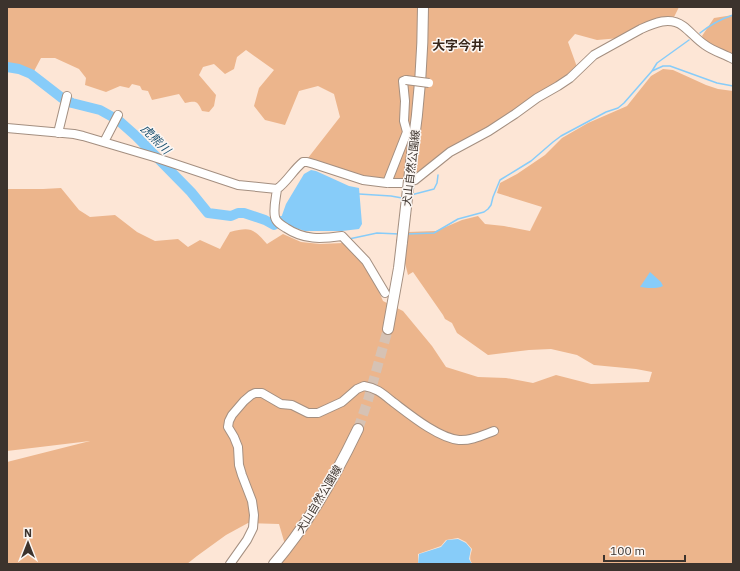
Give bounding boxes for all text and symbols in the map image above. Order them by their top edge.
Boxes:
district label: 大字今井 [432,37,484,54]
water label: 虎熊川 [138,121,175,158]
street label: 犬山自然公園線 [399,129,423,207]
street label: 犬山自然公園線 [293,462,345,536]
north arrow [8,523,48,563]
text: N [24,526,32,540]
scale bar [604,537,685,563]
text: 100 m [610,543,645,558]

